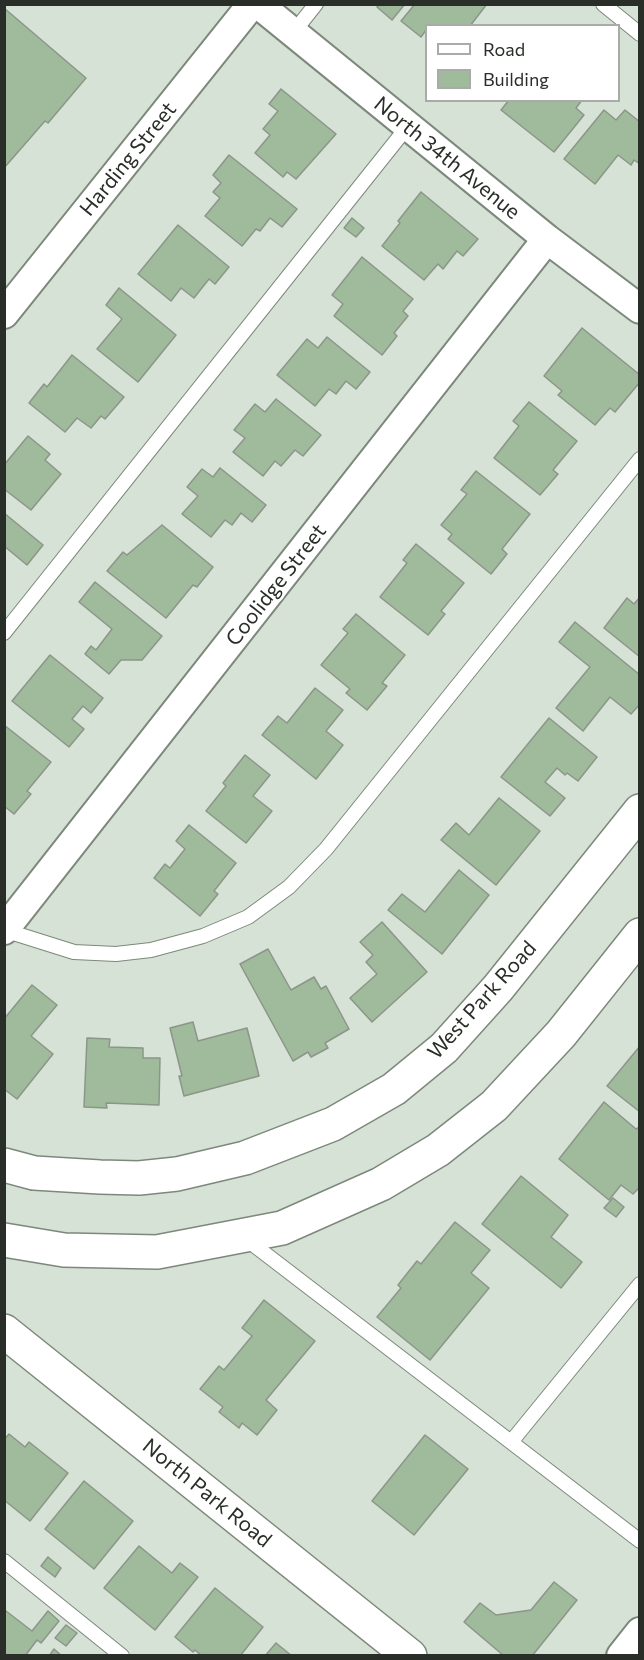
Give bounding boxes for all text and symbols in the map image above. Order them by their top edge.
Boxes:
legend [425,24,620,102]
text: Road [483,38,525,60]
text: Building [483,68,549,90]
street label: North 34th Avenue [369,91,525,225]
street label: Harding Street [74,97,182,221]
street label: Coolidge Street [221,519,331,651]
street label: West Park Road [422,936,542,1064]
street label: North Park Road [138,1433,276,1553]

